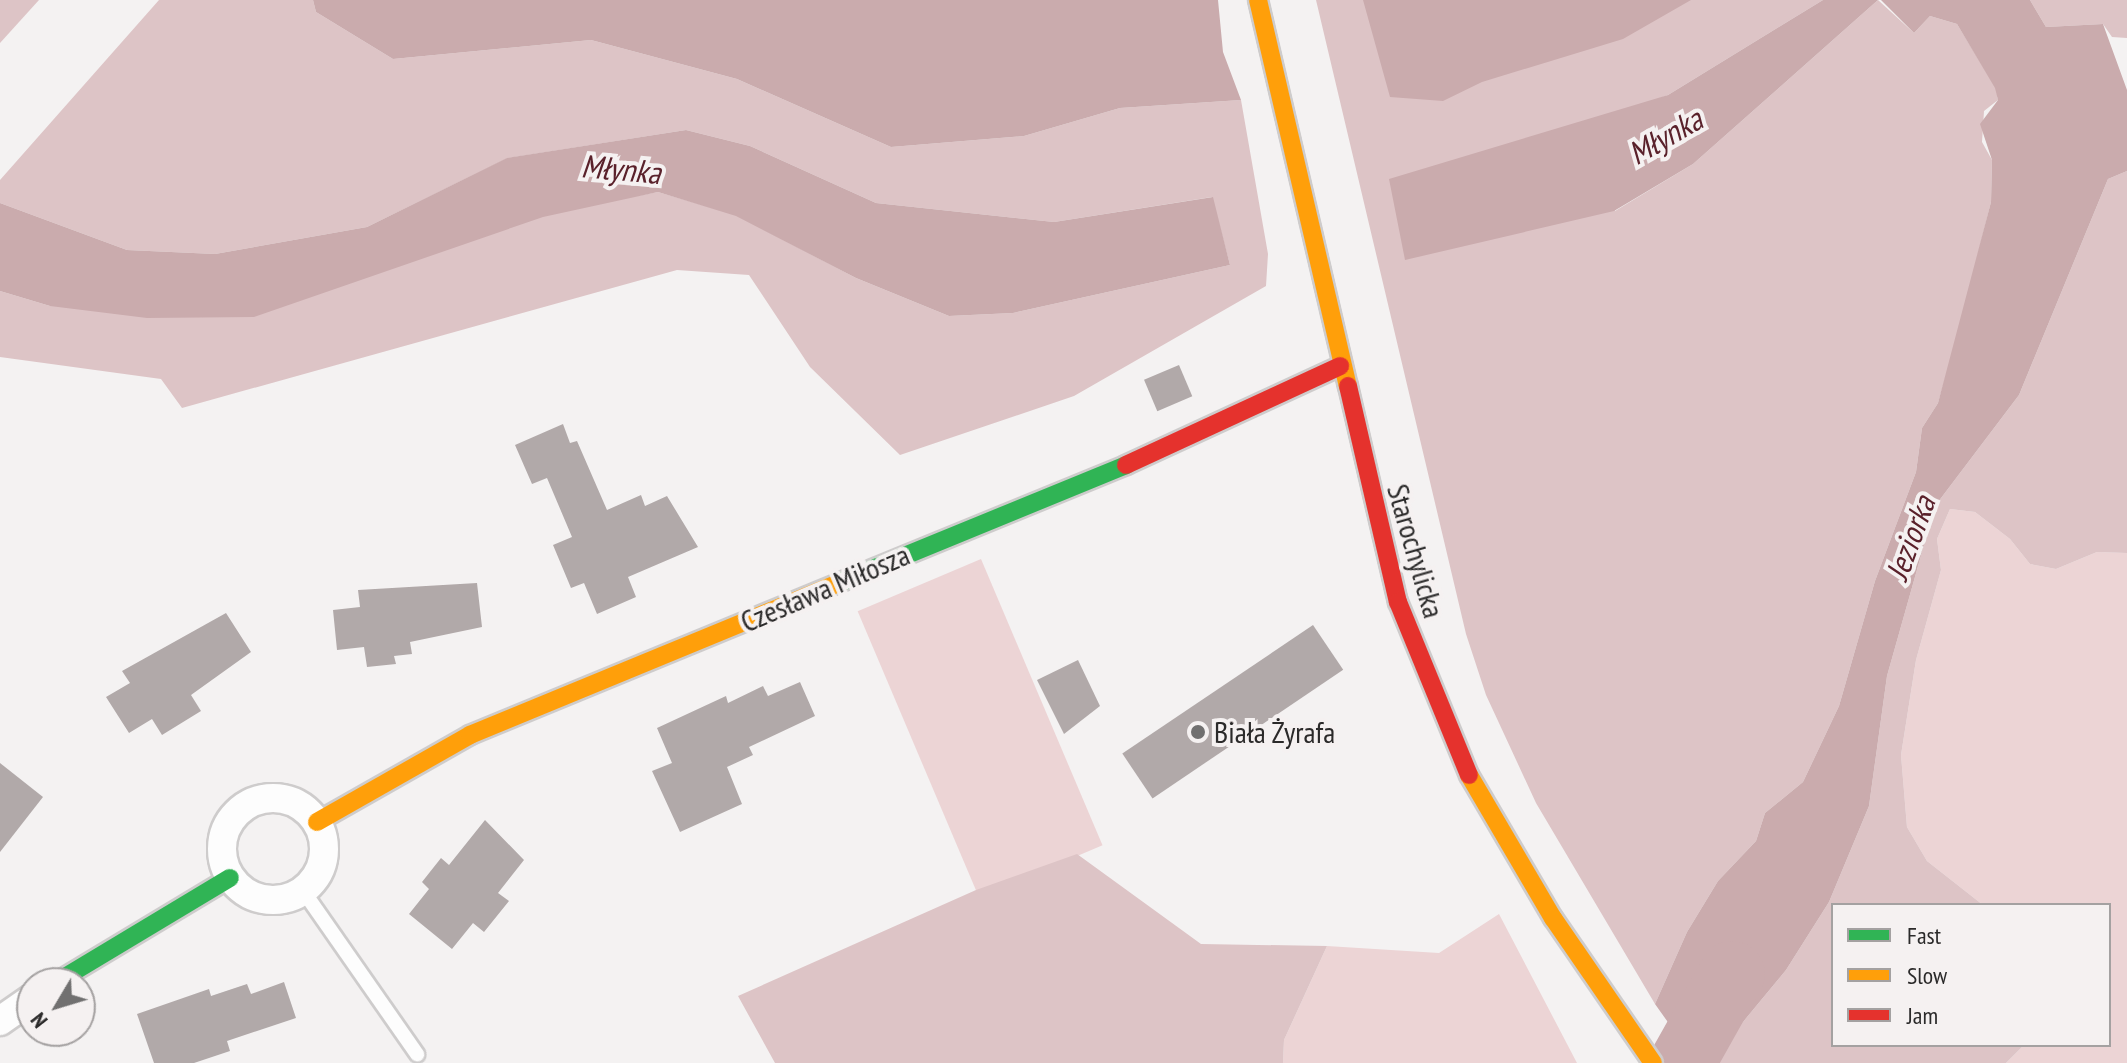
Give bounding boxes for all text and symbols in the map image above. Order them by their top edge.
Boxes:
water label: Młynka [1621,100,1709,172]
water label: Młynka [580,146,662,192]
street label: Starochylicka [1380,480,1452,622]
water label: Jeziorka [1877,491,1943,585]
street label: Czesława Miłosza [735,536,915,640]
place label: Biała Żyrafa [1214,714,1336,750]
marker: Biała Żyrafa [1189,723,1207,741]
legend [1831,903,2111,1047]
text: Fast [1907,920,1941,951]
text: Slow [1907,960,1947,991]
north arrow [16,967,96,1047]
text: Jam [1907,1000,1938,1031]
text: N [24,1007,53,1034]

